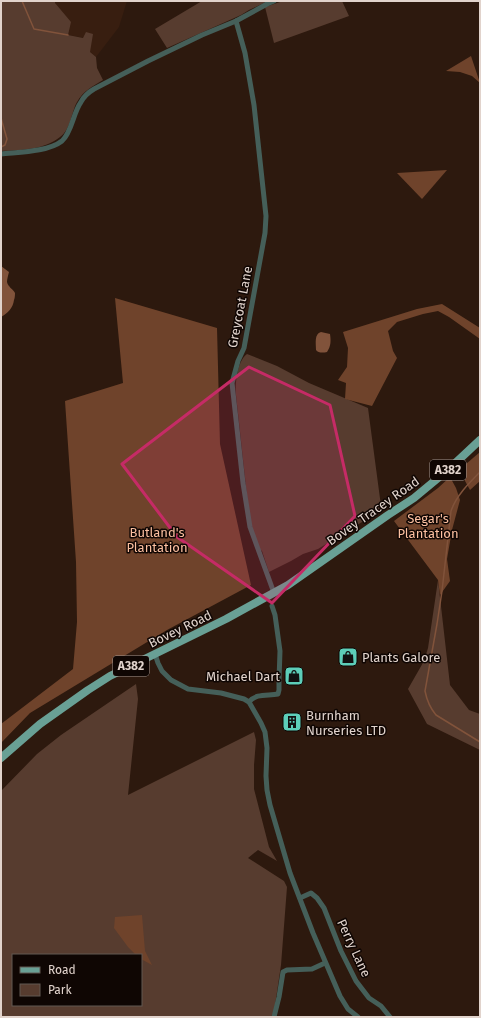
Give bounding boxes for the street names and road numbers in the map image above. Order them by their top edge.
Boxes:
street label: Greycoat Lane [225,265,255,349]
road number: A382 [430,460,466,480]
street label: Bovey Tracey Road [324,473,422,549]
street label: Bovey Road [146,607,214,651]
road number: A382 [113,656,149,676]
street label: Perry Lane [334,917,374,979]

